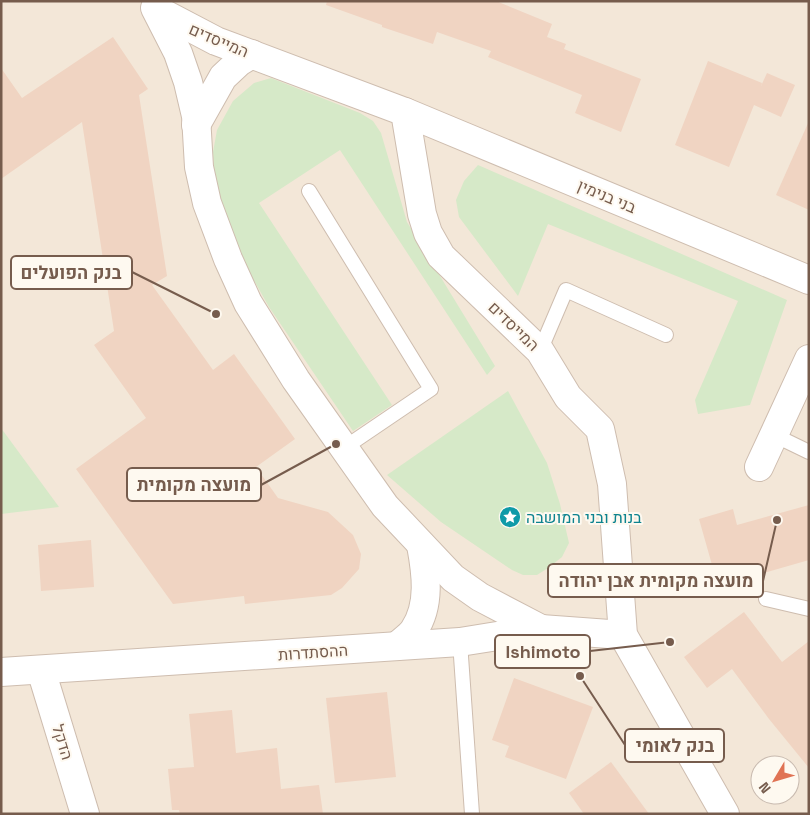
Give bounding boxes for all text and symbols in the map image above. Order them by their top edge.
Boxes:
street label: המייסדים [186,19,252,62]
street label: בני בנימין [574,175,640,218]
callout: בנק הפועלים [11,256,132,289]
text: בנק הפועלים [21,261,122,284]
street label: המייסדים [484,297,544,356]
callout: מועצה מקומית [127,468,261,501]
text: מועצה מקומית [137,473,251,496]
place icon: בנות ובני המושבה [498,505,522,529]
place label: בנות ובני המושבה [526,507,642,528]
callout: מועצה מקומית אבן יהודה [548,564,763,597]
text: מועצה מקומית אבן יהודה [558,569,754,592]
callout: Ishimoto [495,635,590,668]
street label: ההסתדרות [277,640,349,665]
text: Ishimoto [505,640,581,663]
street label: הדקל [47,722,78,762]
callout: בנק לאומי [625,729,724,762]
text: בנק לאומי [636,734,715,757]
north arrow [750,755,800,805]
text: N [755,779,775,797]

